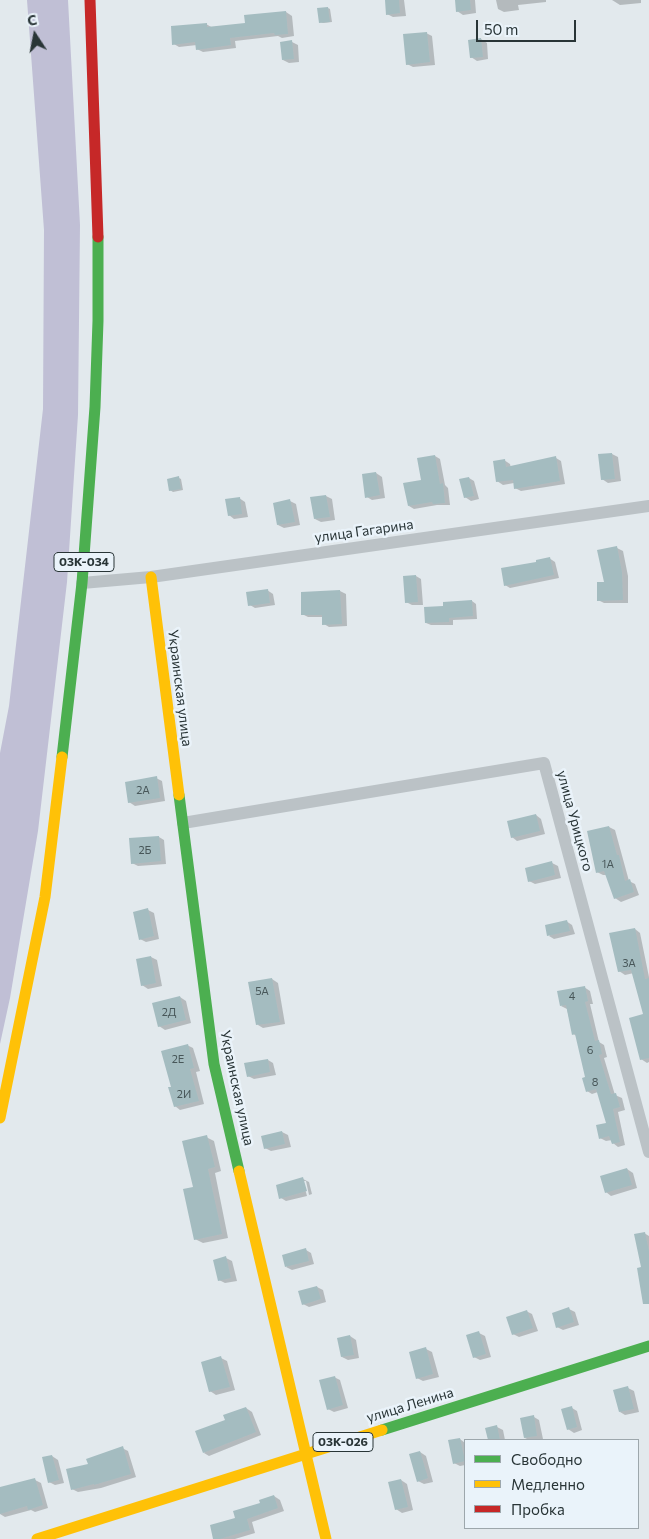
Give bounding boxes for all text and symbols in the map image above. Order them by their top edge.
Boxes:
north arrow [10,10,60,60]
scale bar [479,10,579,42]
text: С [26,11,38,29]
text: 50 m [484,20,518,38]
street label: улица Гагарина [313,516,415,546]
road number: 03К-034 [54,552,114,572]
street label: Украинская улица [165,629,195,747]
street label: улица Урицкого [553,769,597,873]
house number: 2А [136,783,150,797]
house number: 2Б [139,843,151,857]
house number: 1А [602,857,614,871]
house number: 3А [622,956,636,970]
house number: 5А [255,984,269,998]
house number: 4 [569,989,575,1003]
house number: 2Д [162,1005,176,1019]
street label: Украинская улица [217,1029,257,1147]
house number: 6 [587,1043,593,1057]
house number: 2Е [172,1052,184,1066]
house number: 8 [592,1075,598,1089]
house number: 2И [177,1087,191,1101]
street label: улица Ленина [364,1384,456,1426]
road number: 03К-026 [313,1432,373,1451]
legend [464,1439,639,1529]
text: Свободно [511,1450,582,1468]
text: Медленно [511,1475,585,1493]
text: Пробка [511,1500,565,1518]

